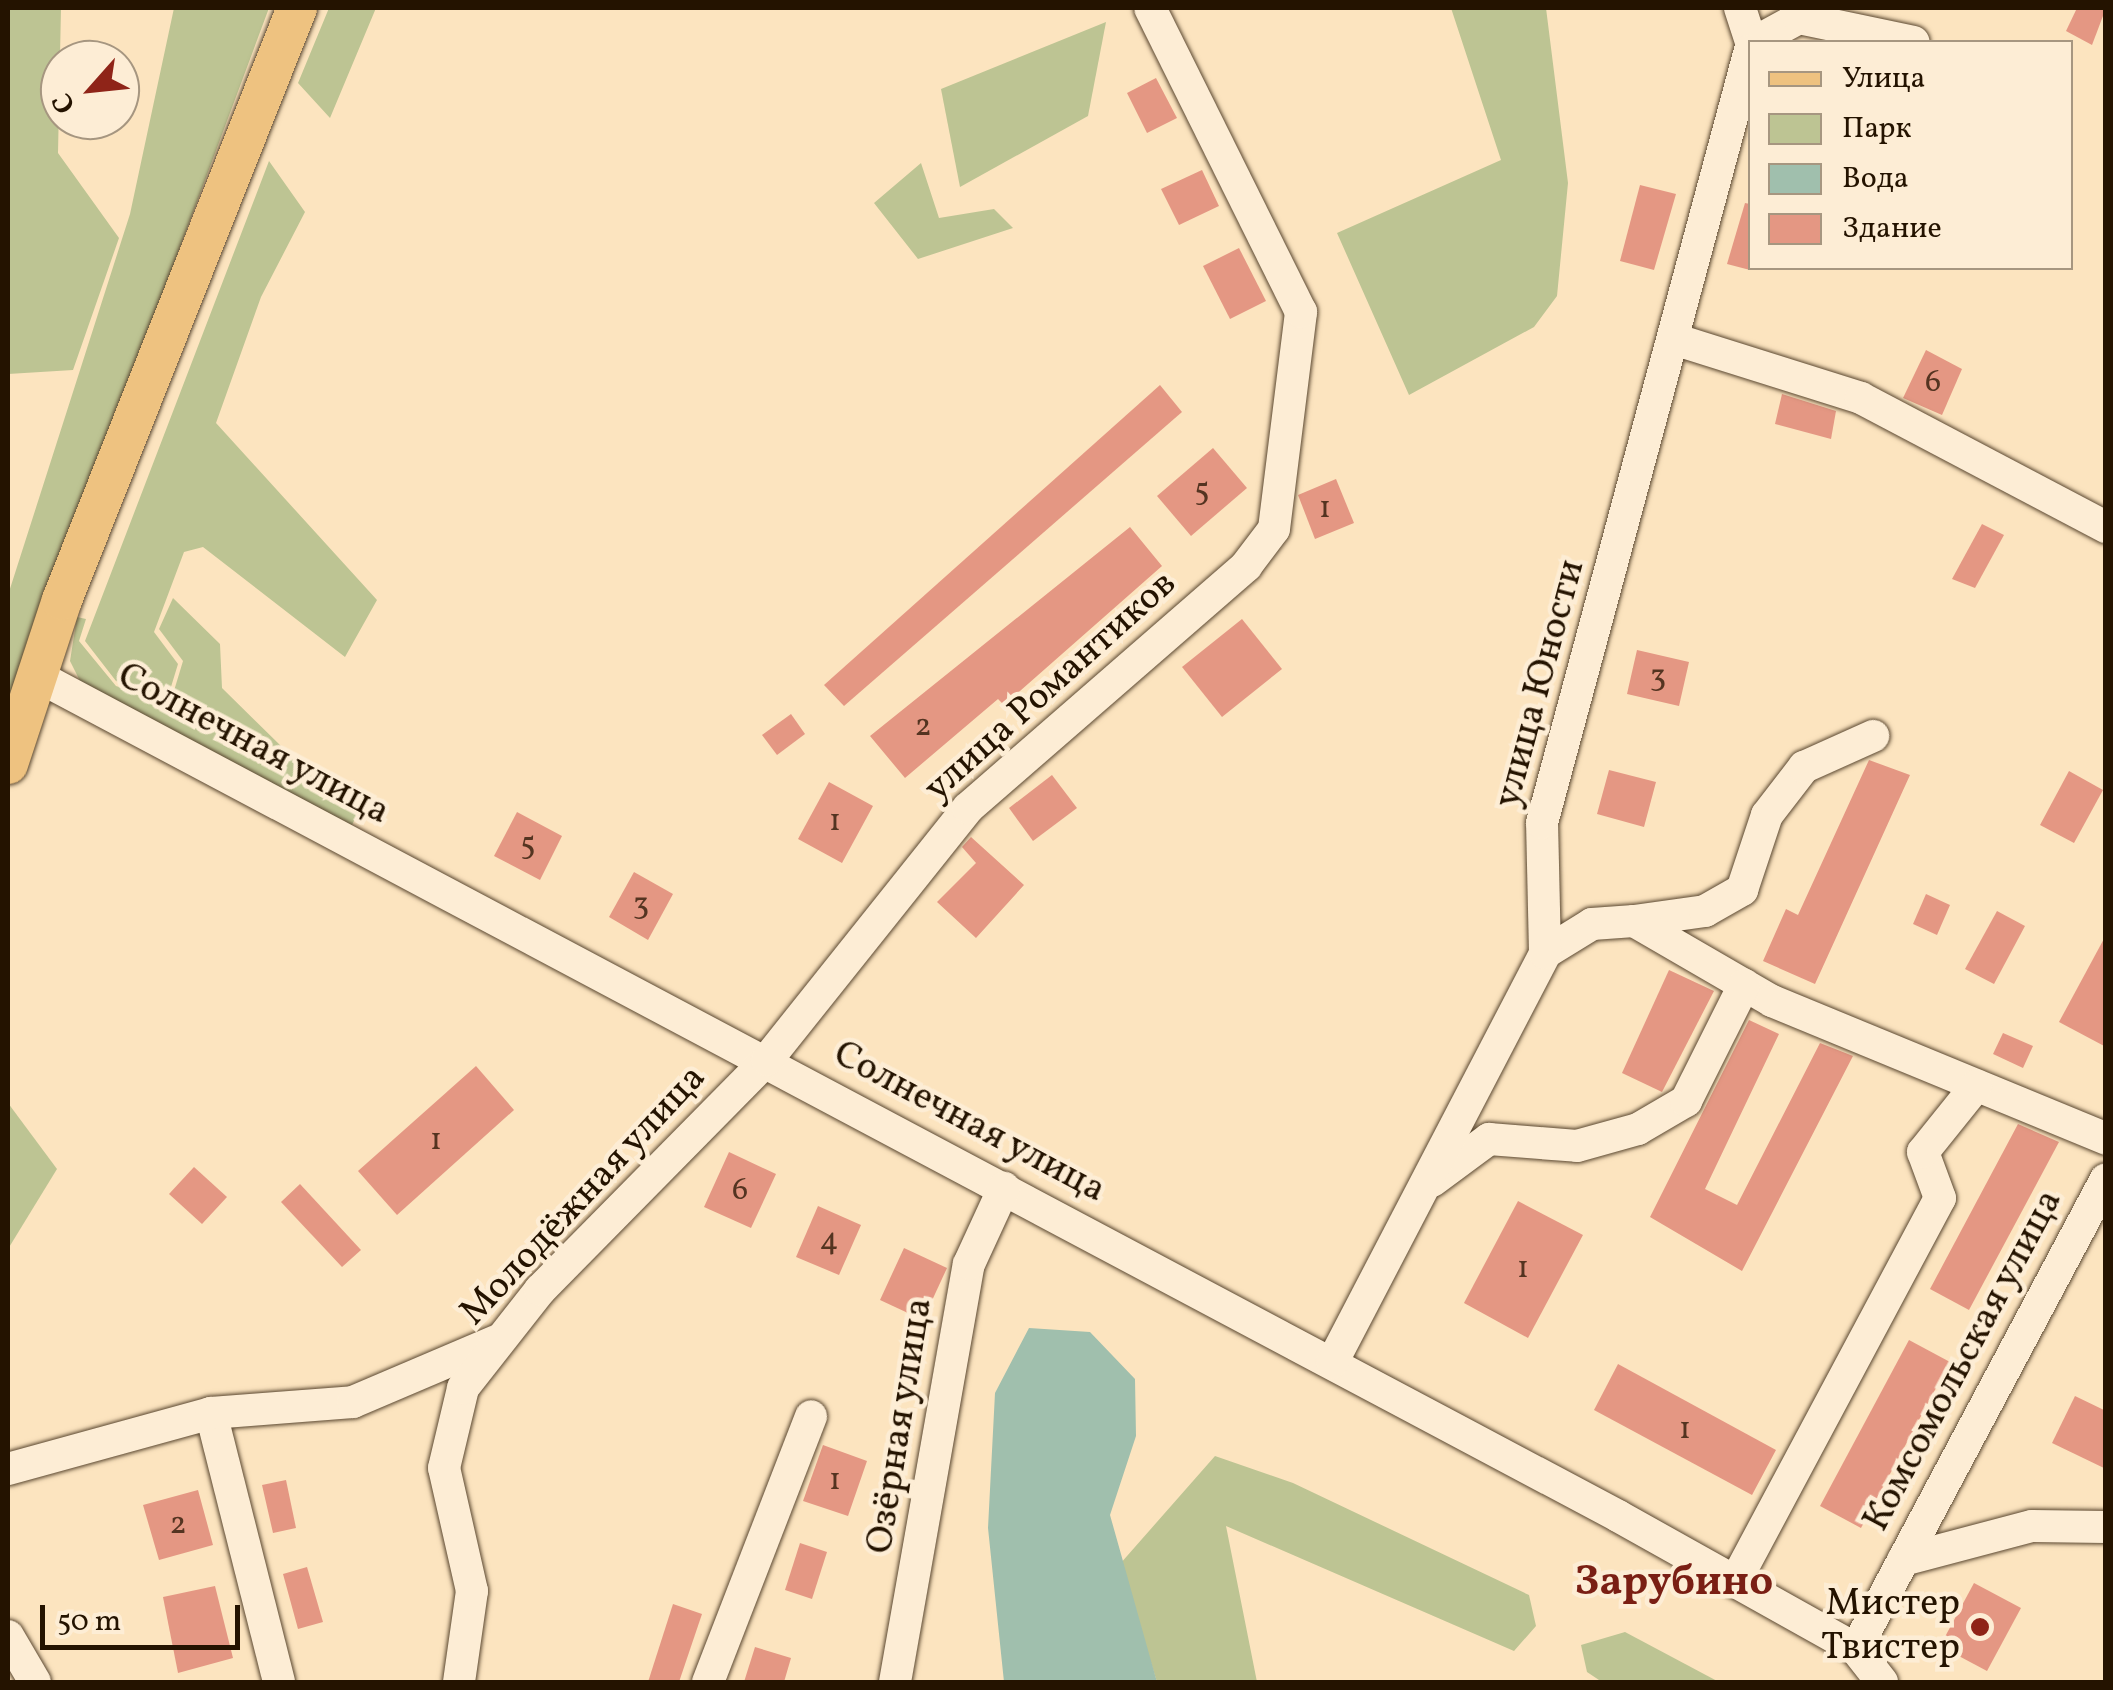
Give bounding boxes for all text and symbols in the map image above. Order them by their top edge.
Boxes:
north arrow [40,40,140,140]
legend [1748,40,2073,270]
text: Улица [1842,58,1925,100]
text: С [43,86,86,120]
text: Парк [1842,108,1911,150]
text: Вода [1842,158,1909,200]
text: Здание [1842,208,1942,250]
house number: 6 [1925,364,1941,402]
house number: 5 [1194,473,1210,511]
house number: 1 [1319,490,1331,528]
street label: улица Юности [1486,555,1596,813]
street label: улица Романтиков [916,562,1186,812]
street label: Солнечная улица [109,654,397,836]
house number: 3 [1650,659,1666,697]
house number: 2 [914,708,932,746]
house number: 1 [829,803,841,841]
house number: 5 [520,827,536,865]
house number: 3 [633,887,649,925]
street label: Солнечная улица [825,1032,1113,1214]
street label: Молодёжная улица [451,1056,717,1336]
house number: 1 [430,1122,442,1160]
house number: 6 [732,1172,748,1210]
street label: Комсомольская улица [1854,1182,2074,1540]
house number: 4 [819,1222,839,1260]
house number: 1 [1517,1250,1529,1288]
street label: Озёрная улица [858,1294,944,1558]
house number: 1 [1679,1411,1691,1449]
house number: 1 [829,1462,841,1500]
house number: 2 [169,1506,187,1544]
district label: Зарубино [1575,1559,1773,1609]
place label: Мистер Твистер [1821,1582,1960,1672]
scale bar [45,1585,245,1647]
text: 50 m [57,1601,121,1643]
marker: Мистер Твистер [1969,1616,1991,1638]

